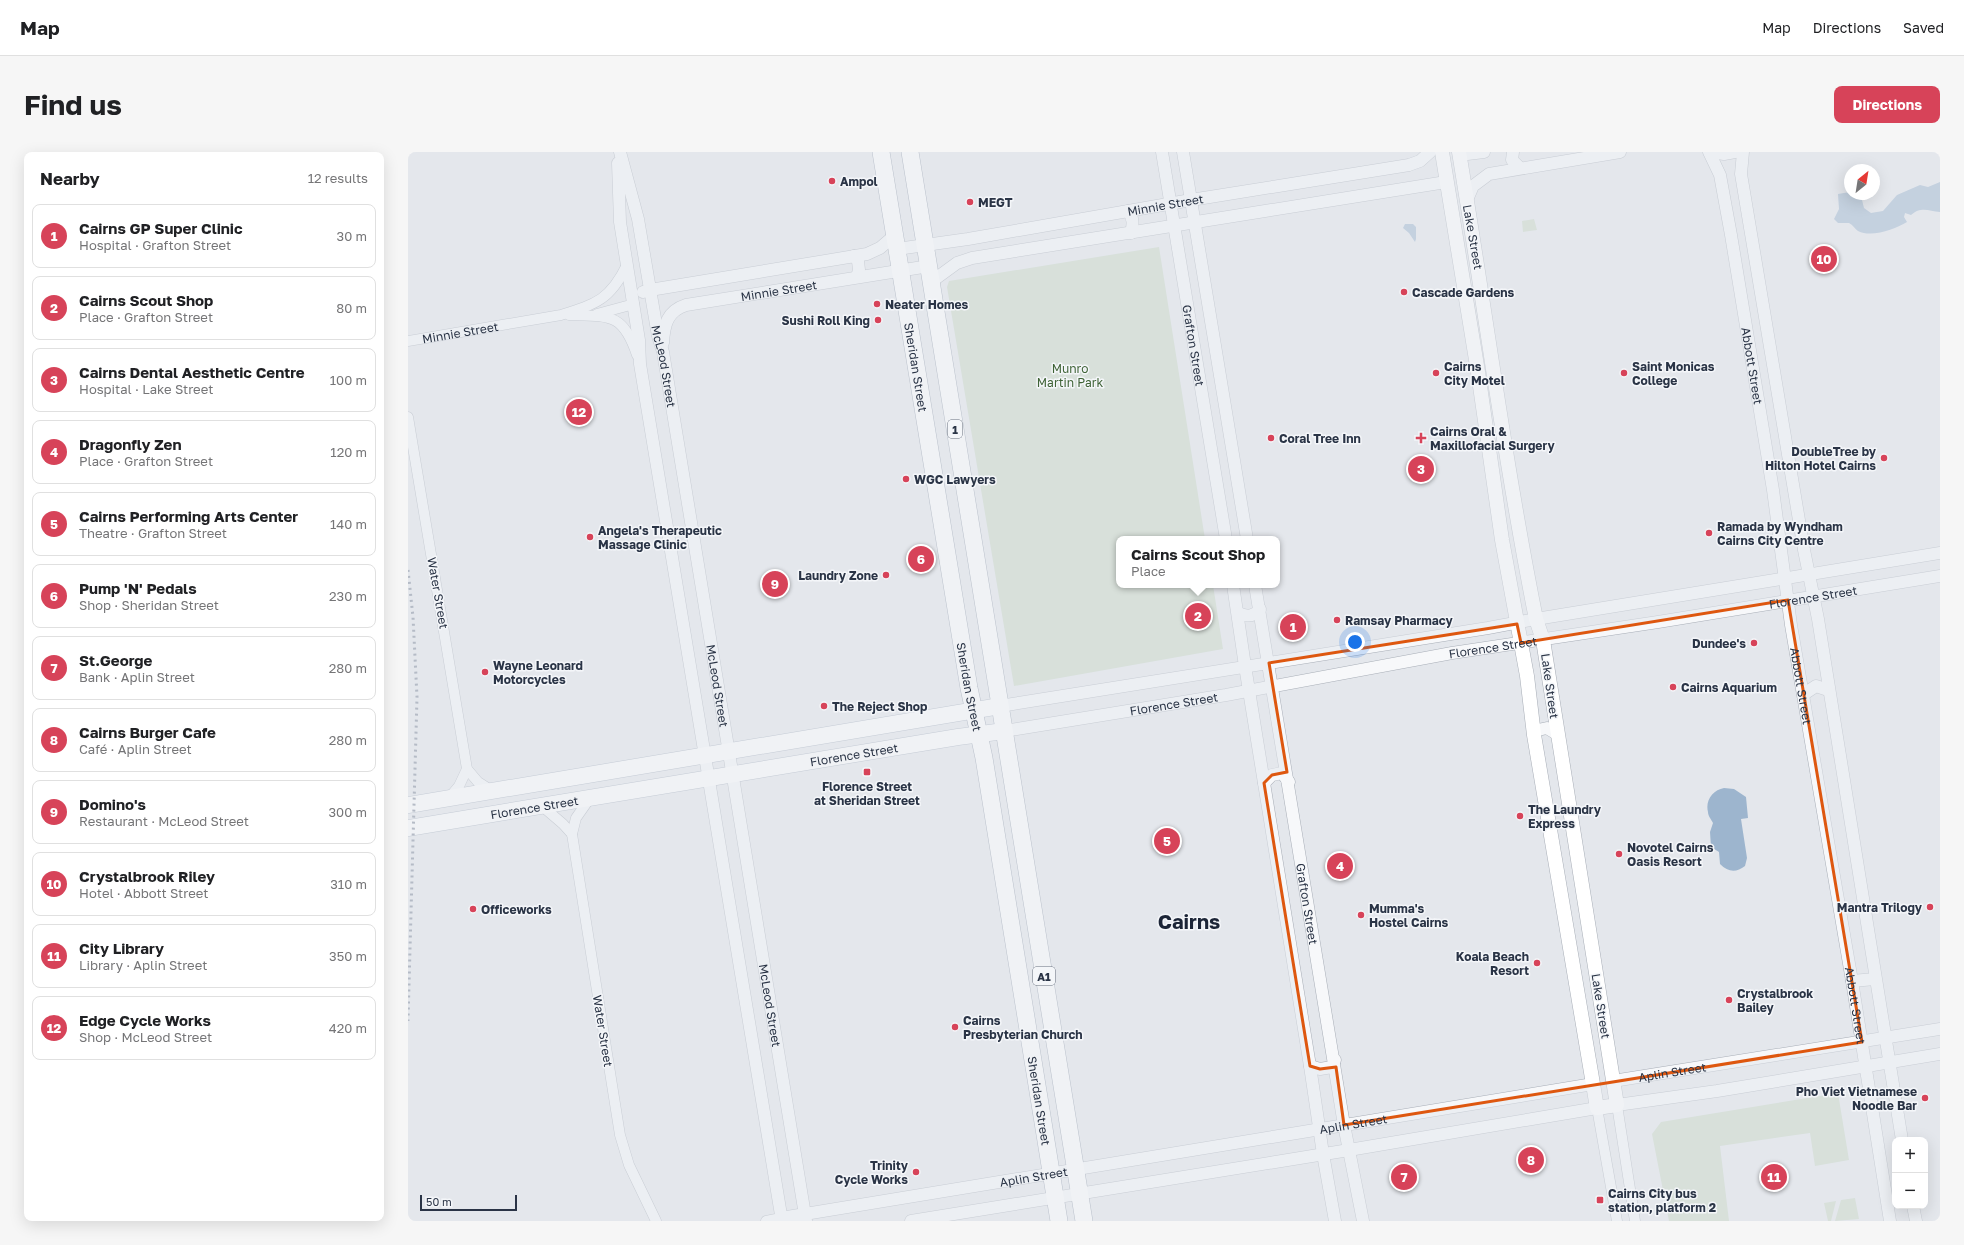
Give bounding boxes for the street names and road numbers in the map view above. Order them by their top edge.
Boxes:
street label: Minnie Street [1126,191,1205,219]
street label: Lake Street [1460,203,1486,271]
street label: Minnie Street [740,277,818,304]
street label: Grafton Street [1180,304,1208,387]
street label: Minnie Street [421,318,500,346]
street label: Sheridan Street [902,321,931,413]
street label: McLeod Street [649,324,680,409]
street label: Abbott Street [1739,326,1766,406]
road number: 1 [948,420,962,438]
street label: Water Street [424,556,452,630]
street label: Florence Street [1768,582,1858,611]
street label: Florence Street [1448,633,1538,661]
street label: Sheridan Street [954,641,986,733]
street label: McLeod Street [704,643,732,728]
street label: Abbott Street [1787,646,1815,726]
street label: Lake Street [1538,652,1562,720]
street label: Florence Street [1129,689,1219,718]
street label: Florence Street [809,740,899,769]
street label: Florence Street [489,792,580,822]
street label: Grafton Street [1293,862,1322,946]
street label: McLeod Street [756,963,785,1048]
street label: Abbott Street [1842,966,1869,1045]
road number: A1 [1033,967,1055,985]
street label: Lake Street [1588,972,1614,1040]
street label: Water Street [590,994,616,1068]
street label: Sheridan Street [1025,1055,1054,1147]
street label: Aplin Street [1637,1059,1707,1084]
street label: Aplin Street [1318,1111,1388,1137]
street label: Aplin Street [999,1163,1069,1189]

